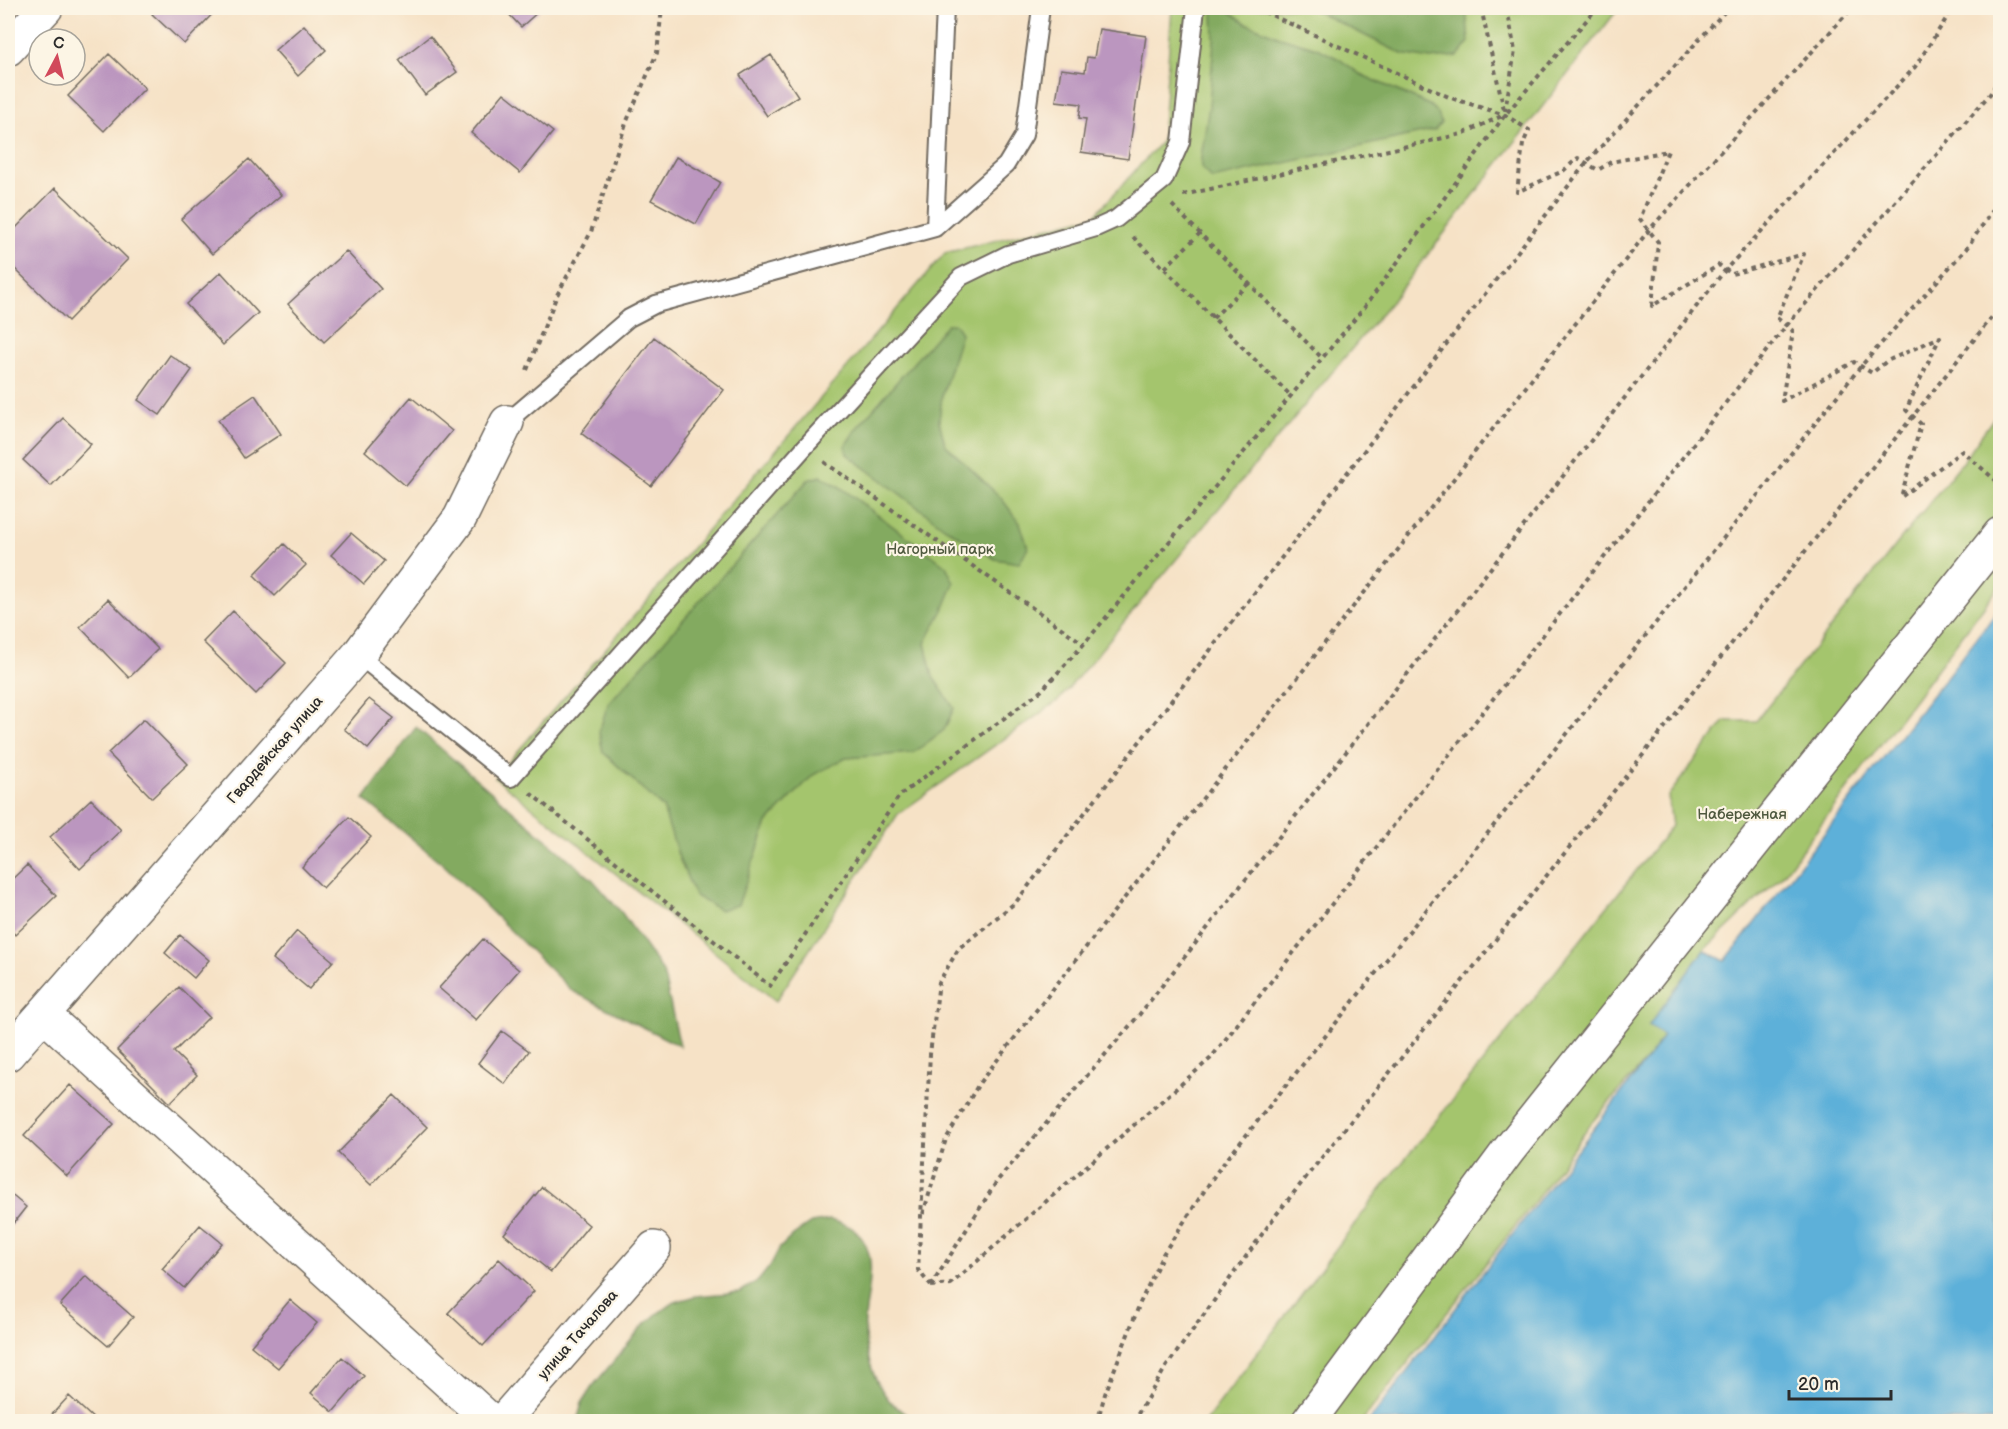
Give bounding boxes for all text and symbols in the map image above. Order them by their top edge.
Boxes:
north arrow [27,27,87,87]
text: С [52,33,65,54]
park label: Нагорный парк [886,540,994,559]
street label: Гвардейская улица [223,692,327,808]
park label: Набережная [1697,805,1787,824]
street label: улица Тачалова [534,1286,622,1384]
scale bar [1789,1363,1891,1401]
text: 20 m [1798,1374,1839,1395]

